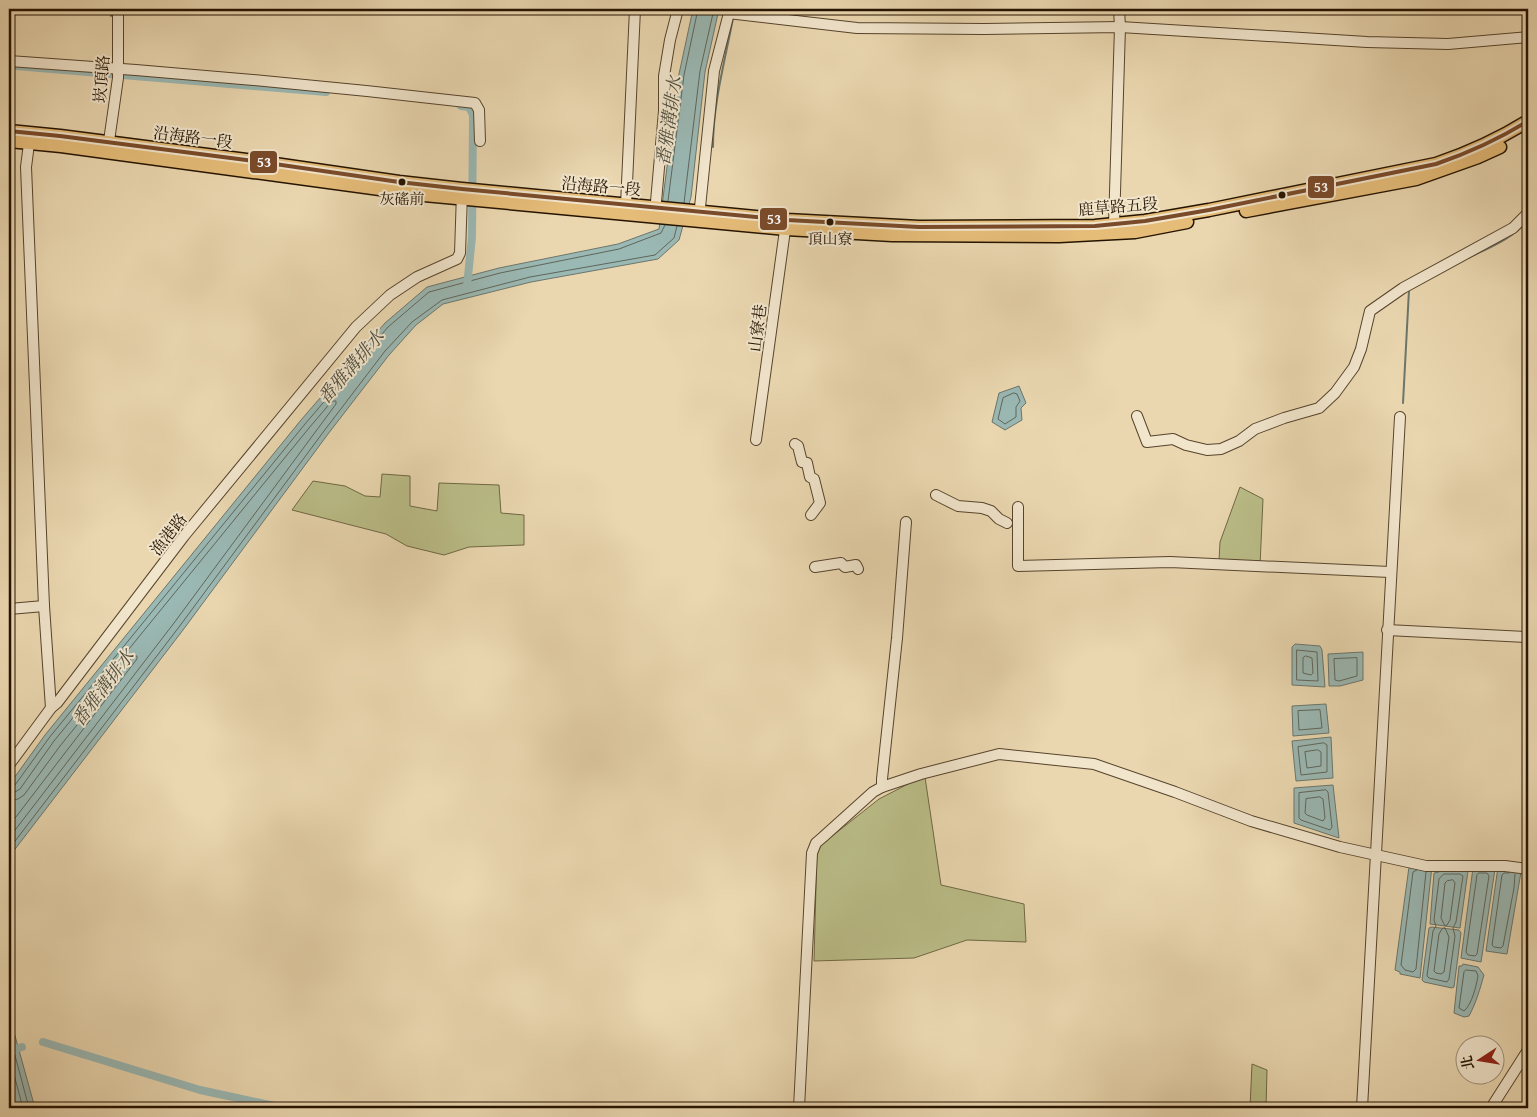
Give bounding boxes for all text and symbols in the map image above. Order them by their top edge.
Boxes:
street label: 崁頂路 [87,54,115,104]
water label: 番雅溝排水 [649,73,688,167]
street label: 沿海路一段 [152,120,234,154]
line badge: 53 [249,150,278,174]
text: 53 [257,152,271,172]
street label: 沿海路一段 [560,171,642,201]
line badge: 53 [1307,175,1335,199]
marker: 灰磘前 [397,177,407,187]
text: 53 [1314,177,1328,197]
place label: 灰磘前 [379,188,425,209]
unlabelled marker [1277,190,1287,200]
street label: 鹿草路五段 [1077,191,1159,221]
line badge: 53 [759,207,788,231]
text: 53 [767,209,781,229]
marker: 頂山寮 [825,217,835,227]
place label: 頂山寮 [807,228,853,249]
street label: 山寮巷 [742,303,772,353]
water label: 番雅溝排水 [311,322,392,409]
street label: 漁港路 [144,508,192,560]
water label: 番雅溝排水 [65,642,142,732]
north arrow [1454,1034,1504,1084]
text: 北 [1456,1054,1479,1072]

